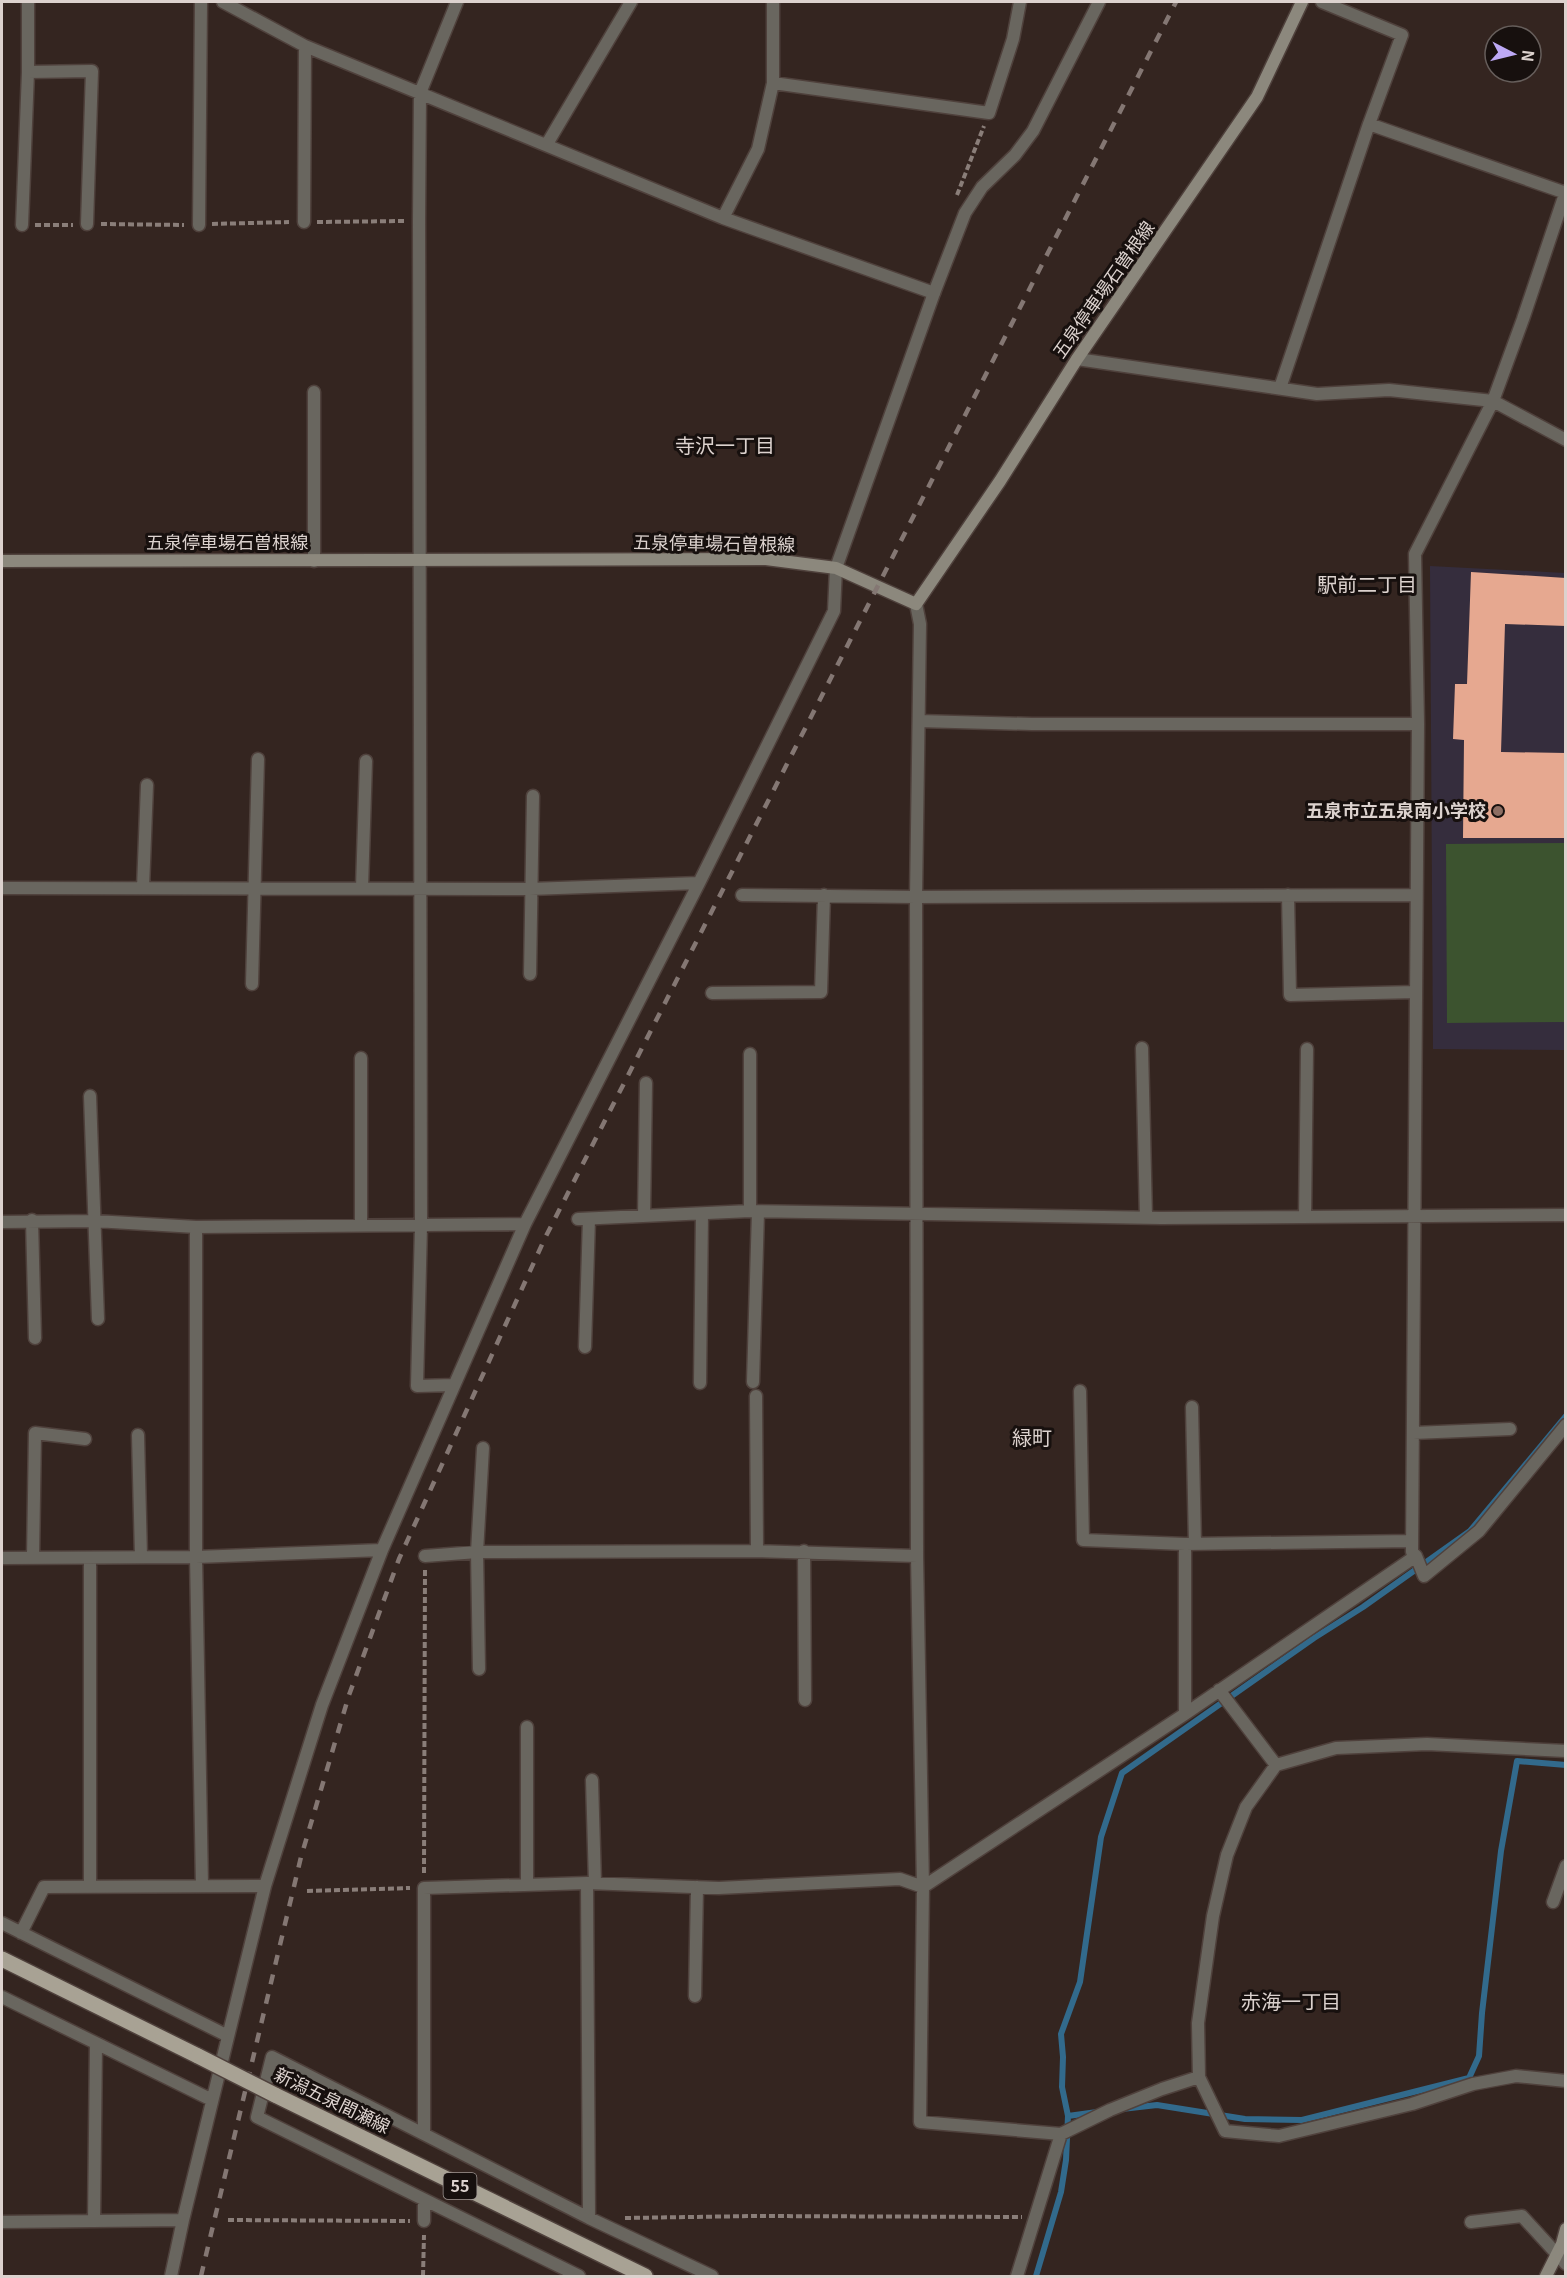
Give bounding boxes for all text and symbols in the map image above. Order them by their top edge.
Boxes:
north arrow [1483,24,1543,84]
text: N [1516,49,1542,63]
street label: 五泉停車場石曽根線 [1045,215,1159,363]
district label: 寺沢一丁目 [675,430,775,459]
street label: 五泉停車場石曽根線 [146,528,308,554]
street label: 五泉停車場石曽根線 [633,528,795,556]
district label: 駅前二丁目 [1317,569,1417,598]
place label: 五泉市立五泉南小学校 [1306,796,1486,822]
marker: 五泉市立五泉南小学校 [1491,804,1505,818]
district label: 緑町 [1012,1422,1052,1451]
district label: 赤海一丁目 [1241,1986,1341,2015]
street label: 新潟五泉間瀬線 [271,2060,395,2139]
road number: 55 [444,2173,476,2199]

